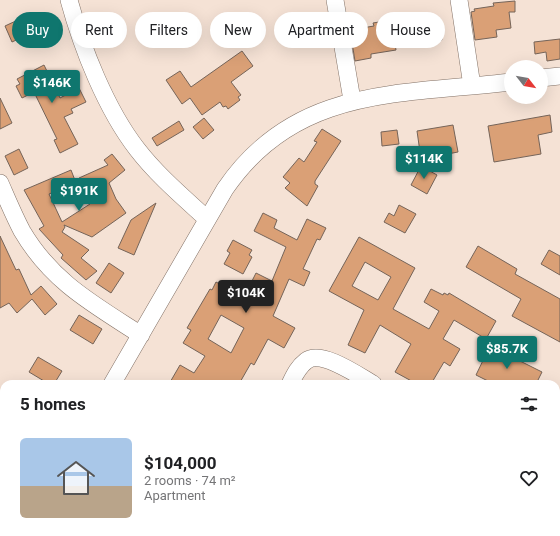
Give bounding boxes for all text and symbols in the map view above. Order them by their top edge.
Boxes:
chip: Buy [12,12,63,48]
chip: Rent [71,12,127,48]
chip: Filters [135,12,202,48]
chip: New [210,12,266,48]
chip: Apartment [274,12,368,48]
chip: House [376,12,445,48]
north arrow [504,60,548,104]
map controls [504,60,548,104]
pin: $146K [24,70,80,104]
text: $146K [33,75,71,90]
pin: $114K [396,146,452,180]
text: $114K [405,151,443,166]
pin: $191K [51,178,107,212]
text: $191K [60,183,98,198]
pin: $104K [218,280,274,314]
text: $104K [227,285,265,300]
pin: $85.7K [474,336,540,370]
text: $85.7K [486,341,528,356]
icon: filters [518,393,540,415]
text: 5 homes [20,394,86,414]
text: $104,000 [144,453,216,473]
icon: home [52,454,100,502]
icon: heart [518,467,540,489]
text: 2 rooms · 74 m² [144,473,236,488]
text: Apartment [144,488,206,503]

